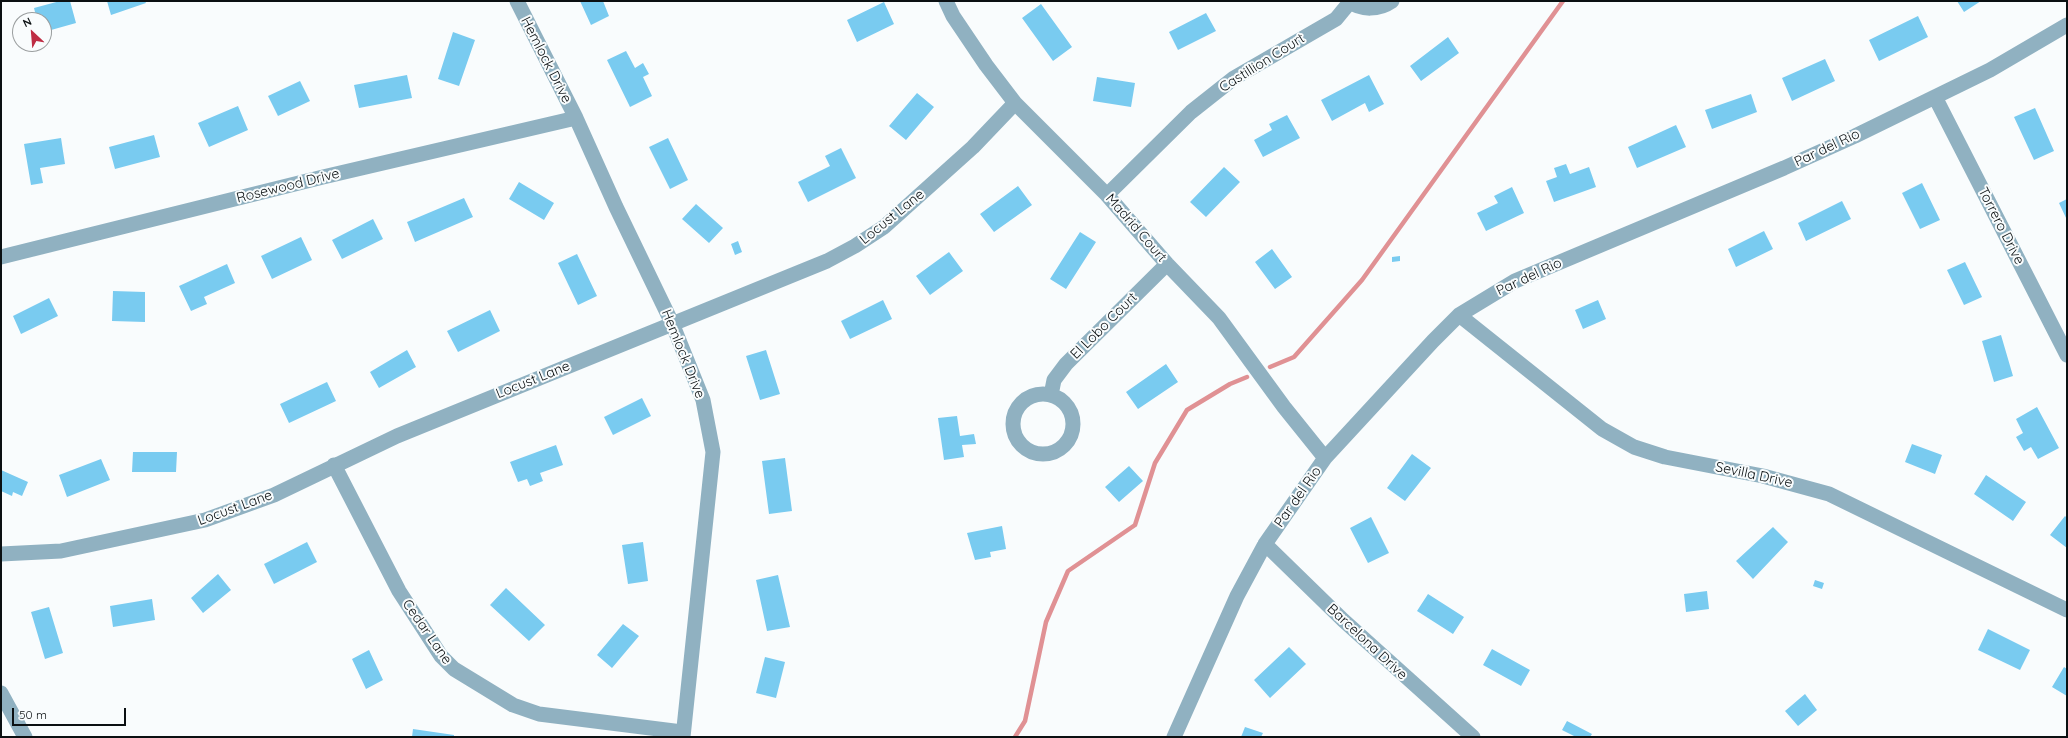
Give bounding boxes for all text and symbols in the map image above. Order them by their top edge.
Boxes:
north arrow [12,12,52,52]
text: N [20,14,34,30]
street label: Hemlock Drive [517,14,575,106]
street label: Castillion Court [1216,30,1308,96]
street label: Par del Rio [1792,126,1862,170]
street label: Rosewood Drive [235,165,341,207]
street label: Torrero Drive [1974,184,2028,268]
street label: Locust Lane [856,186,928,248]
street label: Madrid Court [1102,190,1170,266]
street label: Par del Rio [1494,255,1564,299]
street label: El Lobo Court [1067,289,1141,363]
street label: Hemlock Drive [658,307,708,401]
street label: Locust Lane [494,358,572,402]
street label: Sevilla Drive [1714,459,1794,491]
street label: Par del Rio [1271,463,1325,531]
street label: Locust Lane [195,487,275,529]
street label: Cedar Lane [399,596,455,668]
street label: Barcelona Drive [1323,601,1411,683]
scale bar [14,700,128,726]
text: 50 m [19,707,47,722]

